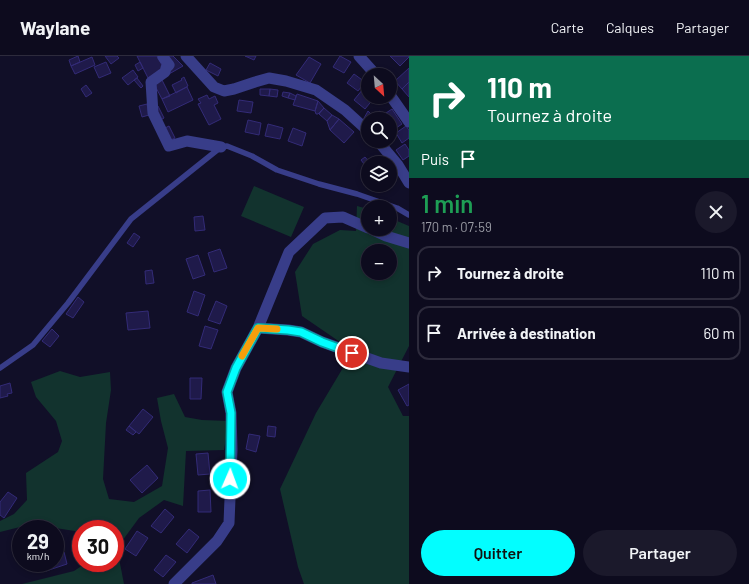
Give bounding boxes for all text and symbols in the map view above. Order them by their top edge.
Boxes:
text: Waylane [20,16,90,39]
text: Carte [551,19,584,36]
text: Calques [606,19,654,36]
text: Partager [676,19,729,36]
north arrow [361,68,397,104]
map controls [361,68,397,280]
text: 110 m [487,70,552,104]
icon: right [421,72,473,124]
text: Tournez à droite [487,104,612,126]
button: search [361,112,397,148]
icon: arrive [457,148,479,170]
text: Puis [421,150,449,168]
button: layers [361,156,397,192]
text: 1 min [421,189,473,218]
button: close [695,191,737,233]
button: + [361,200,397,236]
text: 170 m · 07:59 [421,219,492,235]
button: − [361,244,397,280]
icon: right [423,262,445,284]
text: Tournez à droite [457,264,564,282]
text: 110 m [701,264,735,282]
icon: arrive [423,322,445,344]
text: Arrivée à destination [457,324,596,342]
text: 60 m [703,324,735,342]
pin [335,336,369,370]
icon: arrive [341,342,363,364]
position arrow [209,458,251,500]
speed limit sign: 30 [72,520,124,572]
text: 29 [27,529,49,553]
button: Quitter [421,530,575,576]
button: Partager [583,530,737,576]
text: km/h [27,550,49,562]

